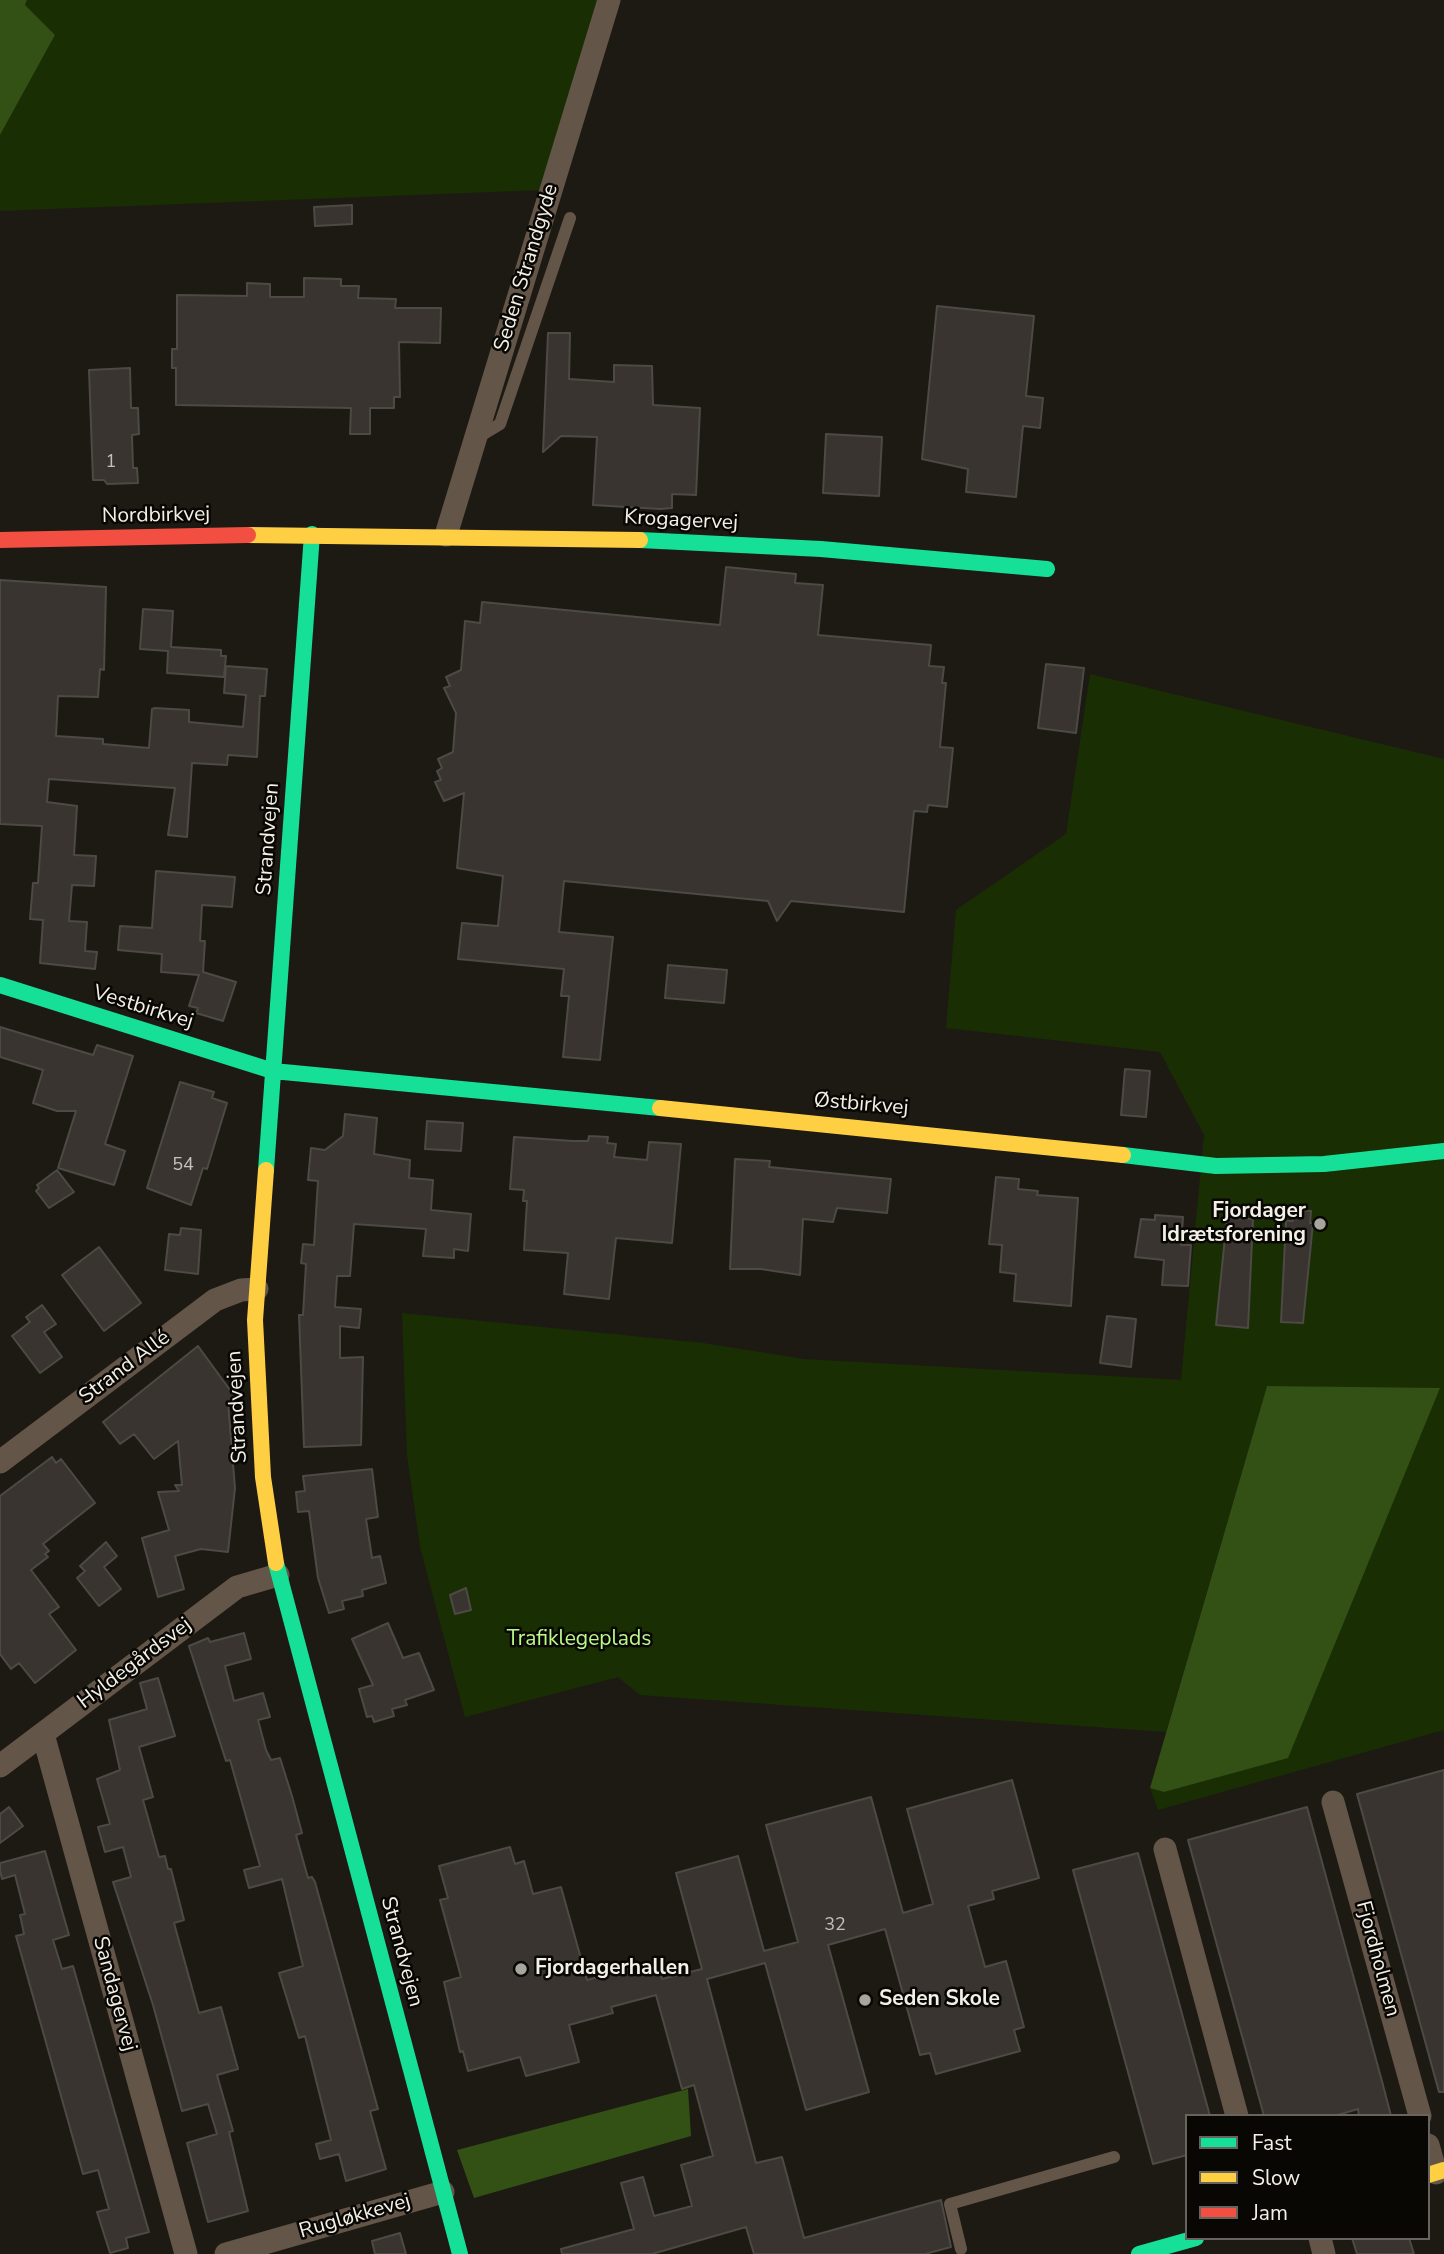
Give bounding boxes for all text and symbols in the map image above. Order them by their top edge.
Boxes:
street label: Seden Strandgyde [489,181,565,355]
house number: 1 [106,452,116,474]
street label: Nordbirkvej [102,502,210,530]
street label: Krogagervej [623,505,739,537]
street label: Strandvejen [252,782,286,896]
street label: Vestbirkvej [90,981,196,1035]
street label: Østbirkvej [813,1088,909,1122]
house number: 54 [172,1155,194,1177]
place label: Fjordager Idrætsforening [1161,1199,1306,1249]
marker: Fjordager Idrætsforening [1312,1216,1328,1232]
street label: Strand Allé [75,1326,175,1410]
street label: Strandvejen [222,1350,254,1464]
street label: Hyldegårdsvej [73,1613,197,1715]
park label: Trafiklegeplads [507,1627,651,1653]
street label: Strandvejen [374,1894,428,2010]
street label: Fjordholmen [1349,1898,1405,2020]
house number: 32 [824,1915,846,1937]
street label: Sandagervej [87,1934,141,2054]
place label: Fjordagerhallen [535,1956,690,1982]
marker: Fjordagerhallen [513,1961,529,1977]
place label: Seden Skole [879,1987,1000,2013]
marker: Seden Skole [857,1992,873,2008]
legend [1185,2114,1430,2240]
text: Fast [1252,2129,1292,2157]
text: Slow [1252,2164,1300,2192]
street label: Rugløkkevej [297,2189,413,2245]
text: Jam [1252,2199,1288,2227]

